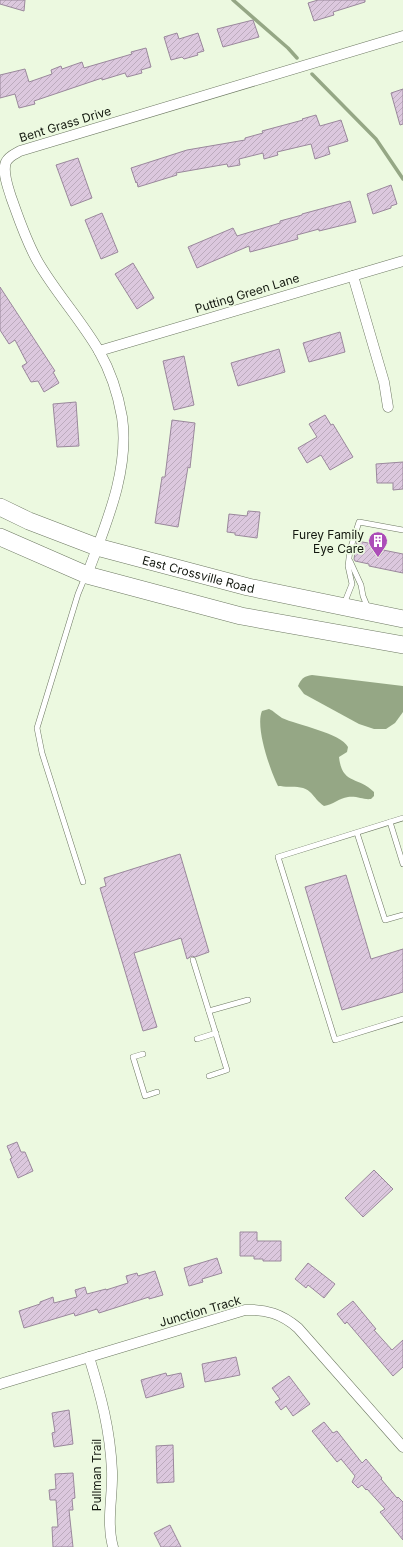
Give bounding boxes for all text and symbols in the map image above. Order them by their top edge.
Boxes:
street label: Bent Grass Drive [17,103,113,145]
street label: Putting Green Lane [193,270,301,316]
place label: Furey Family Eye Care [292,527,364,556]
building icon: Furey Family Eye Care [367,530,389,558]
street label: East Crossville Road [141,552,256,596]
street label: Junction Track [157,1292,243,1330]
street label: Pullman Trail [89,1439,104,1511]

